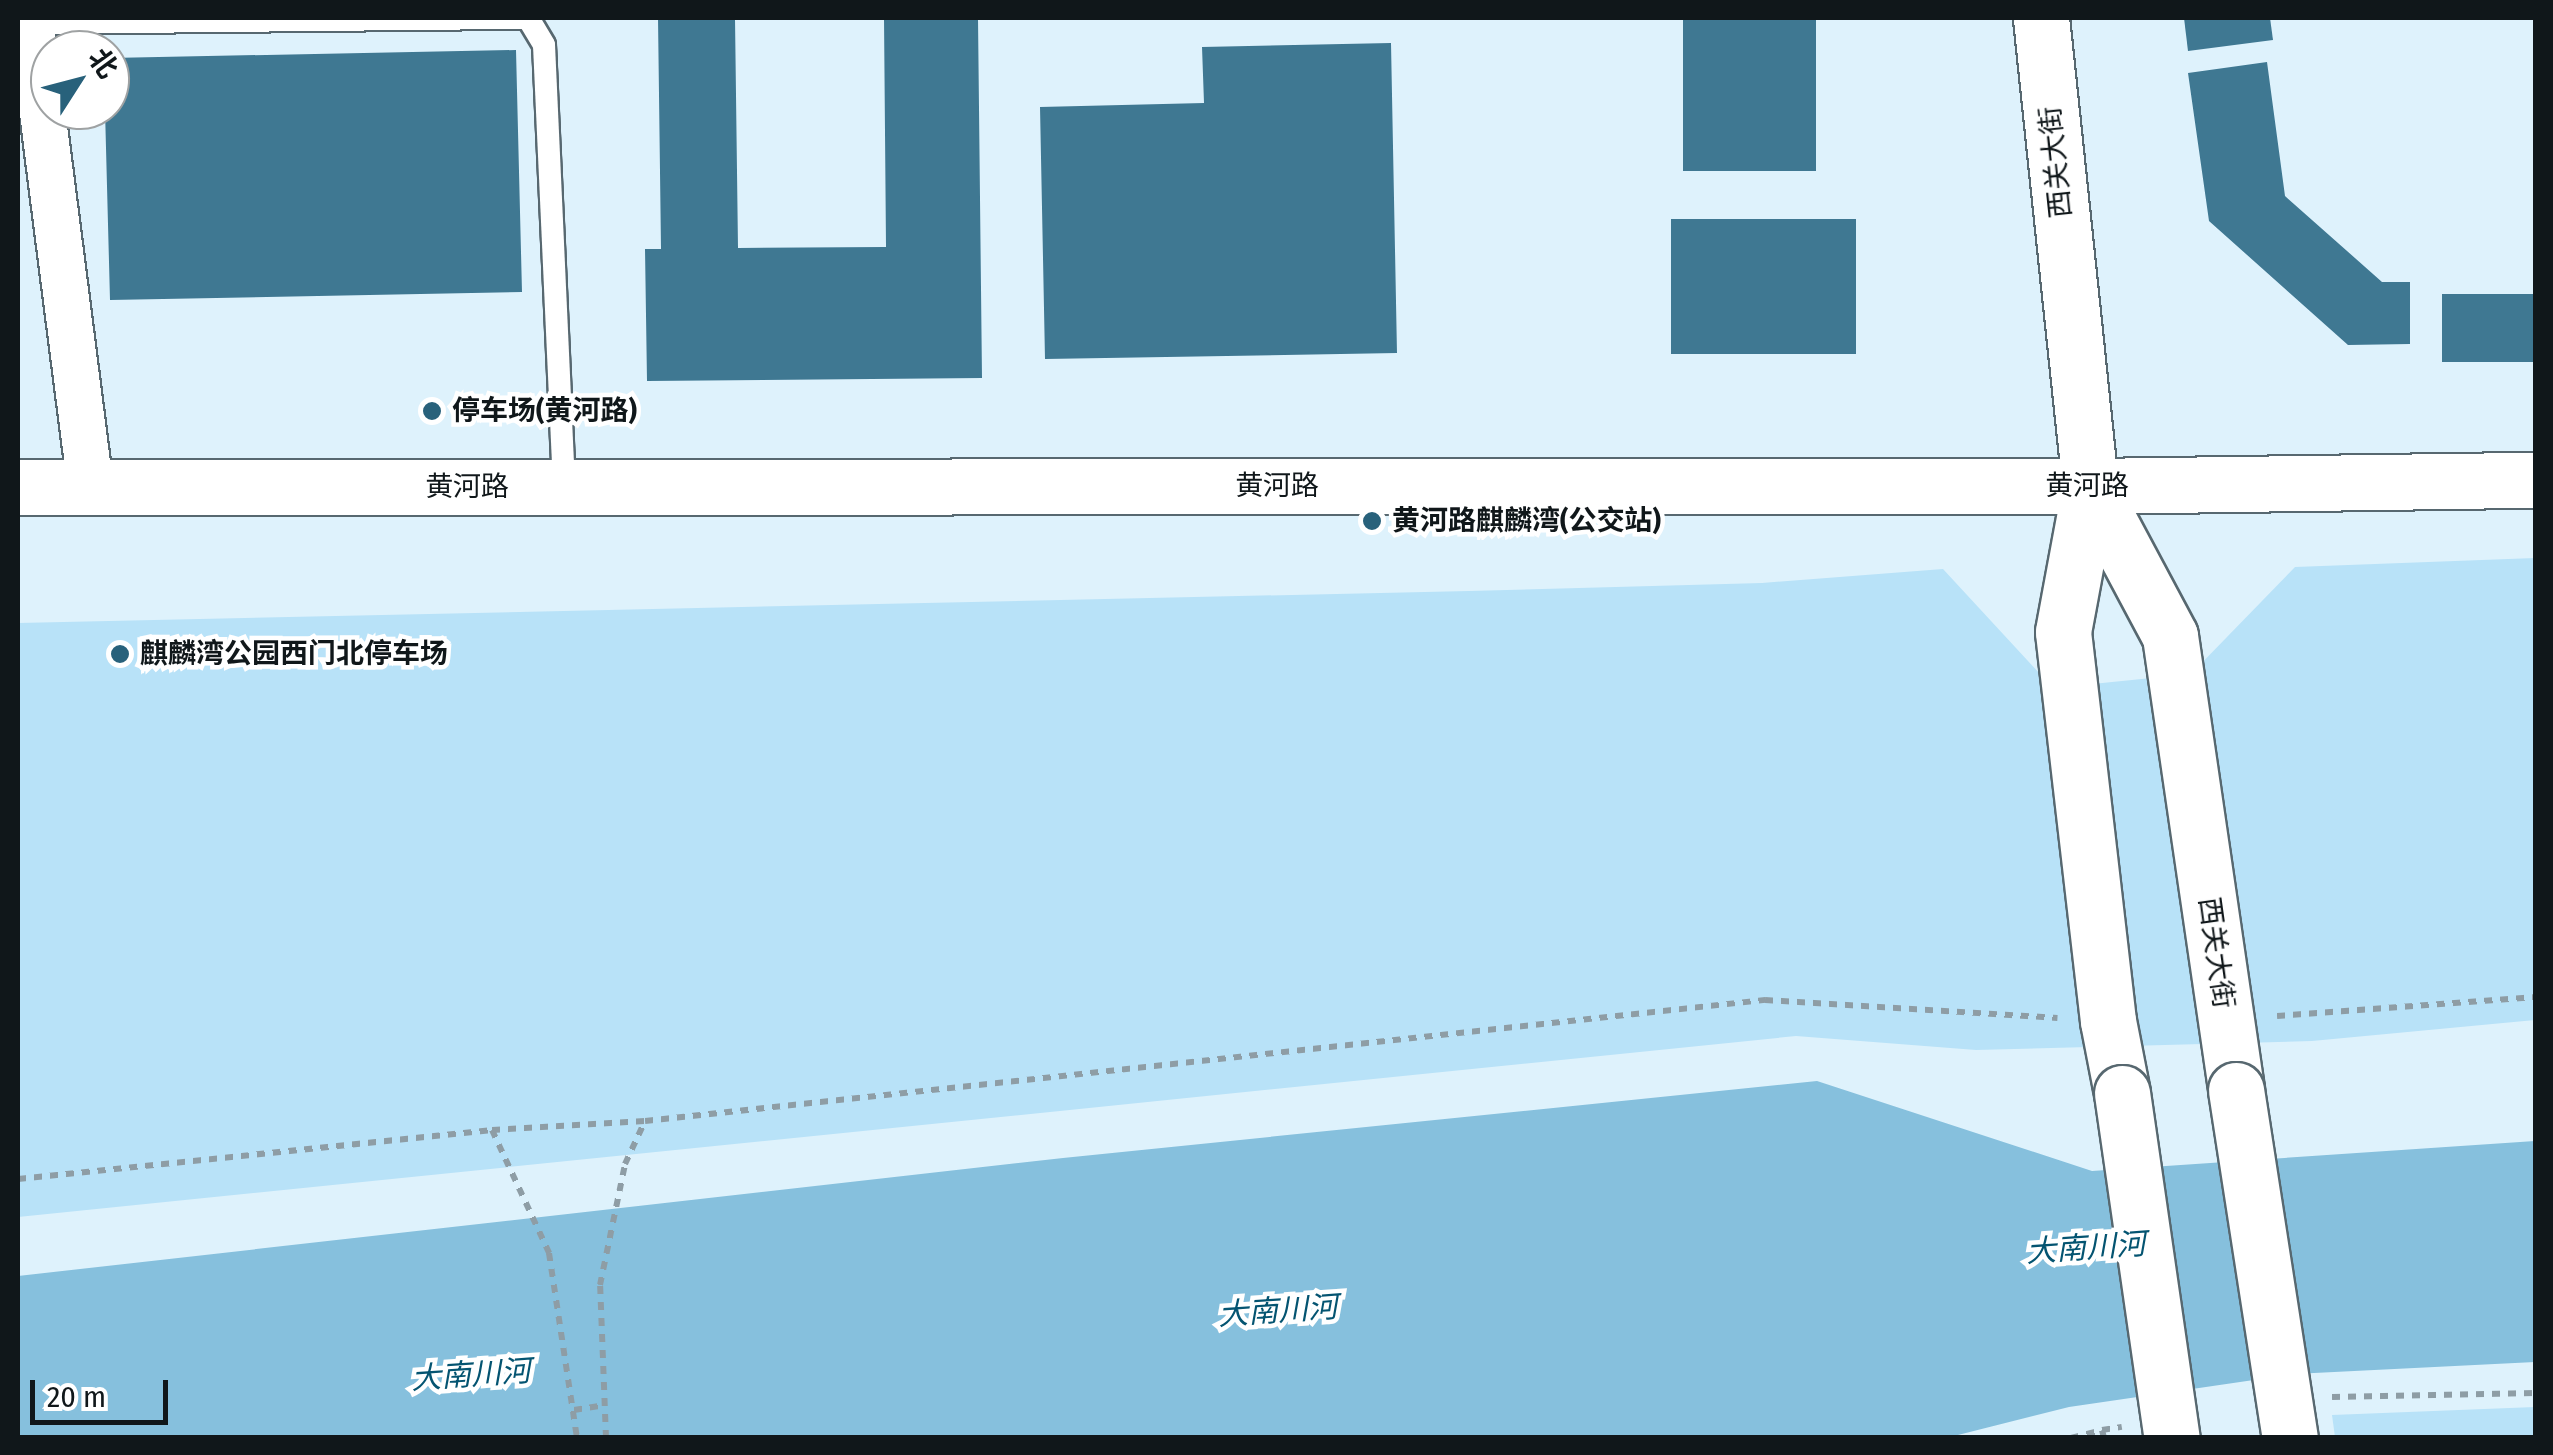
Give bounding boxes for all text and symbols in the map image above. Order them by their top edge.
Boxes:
north arrow [30,30,130,130]
text: 北 [81,42,125,84]
street label: 西关大街 [2033,105,2079,219]
place label: 停车场(黄河路) [452,394,637,428]
marker: 停车场(黄河路) [421,400,443,422]
street label: 黄河路 [1235,469,1319,503]
street label: 黄河路 [2045,469,2129,503]
street label: 黄河路 [425,470,509,504]
place label: 黄河路麒麟湾(公交站) [1392,504,1661,538]
marker: 黄河路麒麟湾(公交站) [1361,510,1383,532]
place label: 麒麟湾公园西门北停车场 [140,637,448,671]
marker: 麒麟湾公园西门北停车场 [109,643,131,665]
street label: 西关大街 [2192,895,2240,1011]
water label: 大南川河 [2025,1226,2147,1270]
water label: 大南川河 [1217,1289,1339,1333]
water label: 大南川河 [410,1353,532,1397]
scale bar [35,1360,172,1422]
text: 20 m [47,1379,106,1415]

